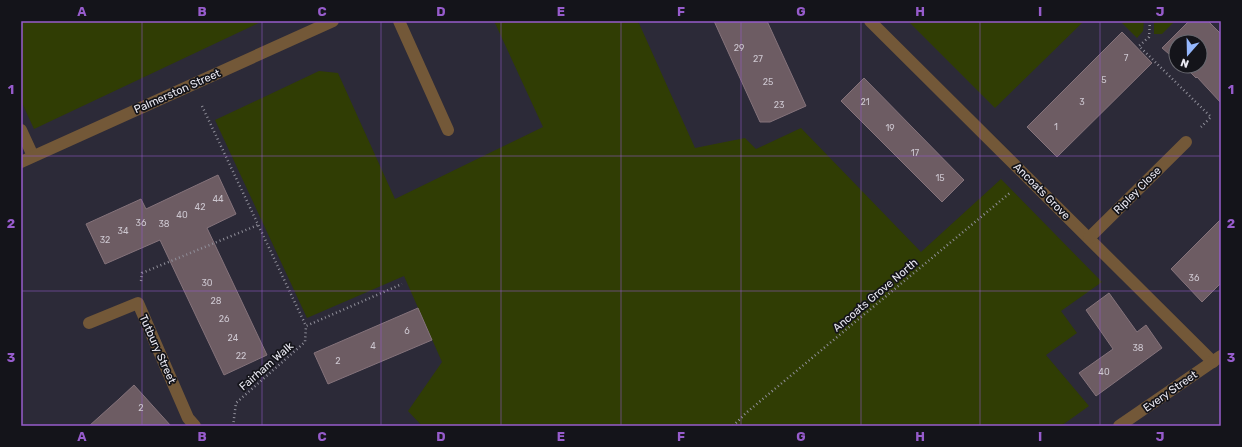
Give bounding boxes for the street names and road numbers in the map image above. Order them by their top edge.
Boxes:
street label: Palmerston Street [132,66,223,116]
street label: Ancoats Grove [1011,160,1073,222]
street label: Ripley Close [1111,164,1164,217]
street label: Ancoats Grove North [830,256,920,335]
street label: Tutbury Street [137,313,179,386]
street label: Fairham Walk [237,339,296,393]
street label: Every Street [1141,368,1200,415]

